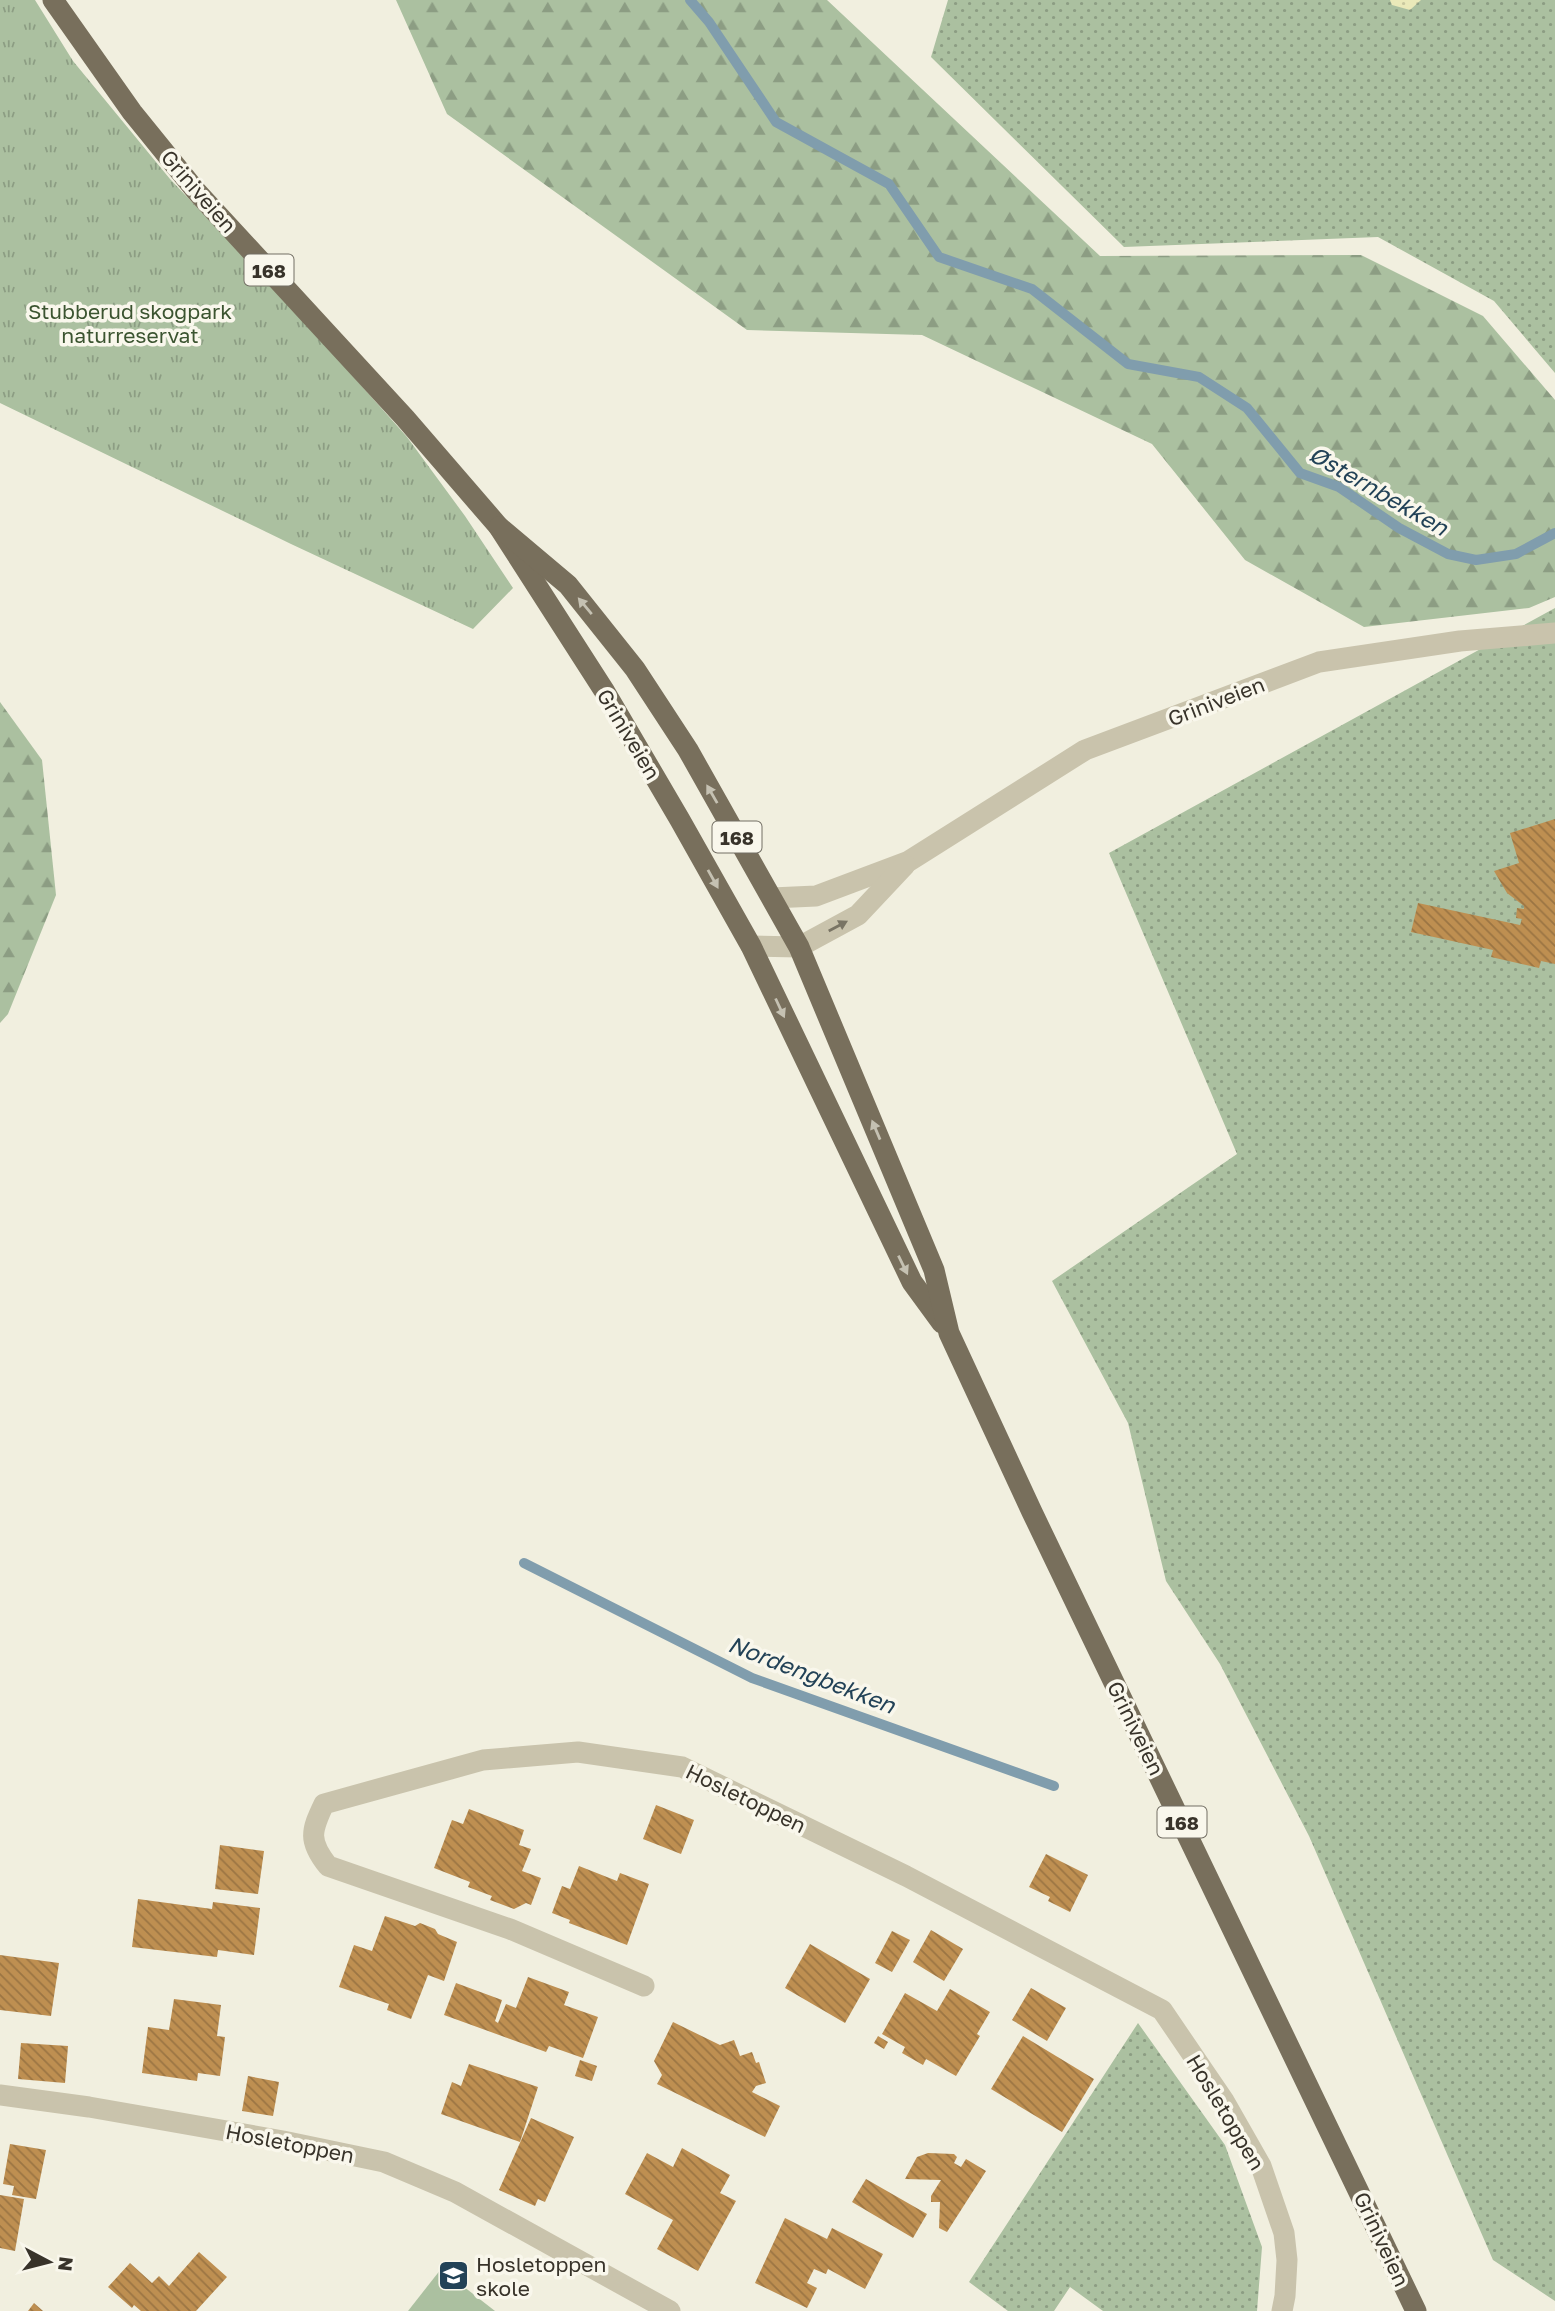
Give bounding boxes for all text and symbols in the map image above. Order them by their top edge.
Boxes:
street label: Griniveien [156,144,242,238]
road number: 168 [244,254,294,286]
park label: Stubberud skogpark naturreservat [28,298,232,348]
water label: Østernbekken [1305,439,1454,541]
one-way arrow [577,597,593,615]
street label: Griniveien [1164,671,1268,731]
street label: Griniveien [592,684,666,784]
one-way arrow [707,784,719,804]
road number: 168 [712,822,762,852]
one-way arrow [707,869,719,889]
one-way arrow [828,921,848,932]
one-way arrow [774,998,786,1018]
one-way arrow [870,1120,881,1141]
one-way arrow [898,1255,909,1275]
water label: Nordengbekken [725,1629,900,1719]
street label: Griniveien [1102,1677,1170,1779]
street label: Hosletoppen [682,1758,810,1838]
road number: 168 [1158,1806,1206,1838]
street label: Hosletoppen [1181,2049,1271,2175]
street label: Hosletoppen [224,2118,356,2168]
street label: Griniveien [1349,2188,1415,2290]
north arrow [14,2227,84,2297]
place label: Hosletoppen skole [476,2251,606,2301]
text: N [54,2256,79,2273]
school or university icon: Hosletoppen skole [436,2259,470,2293]

